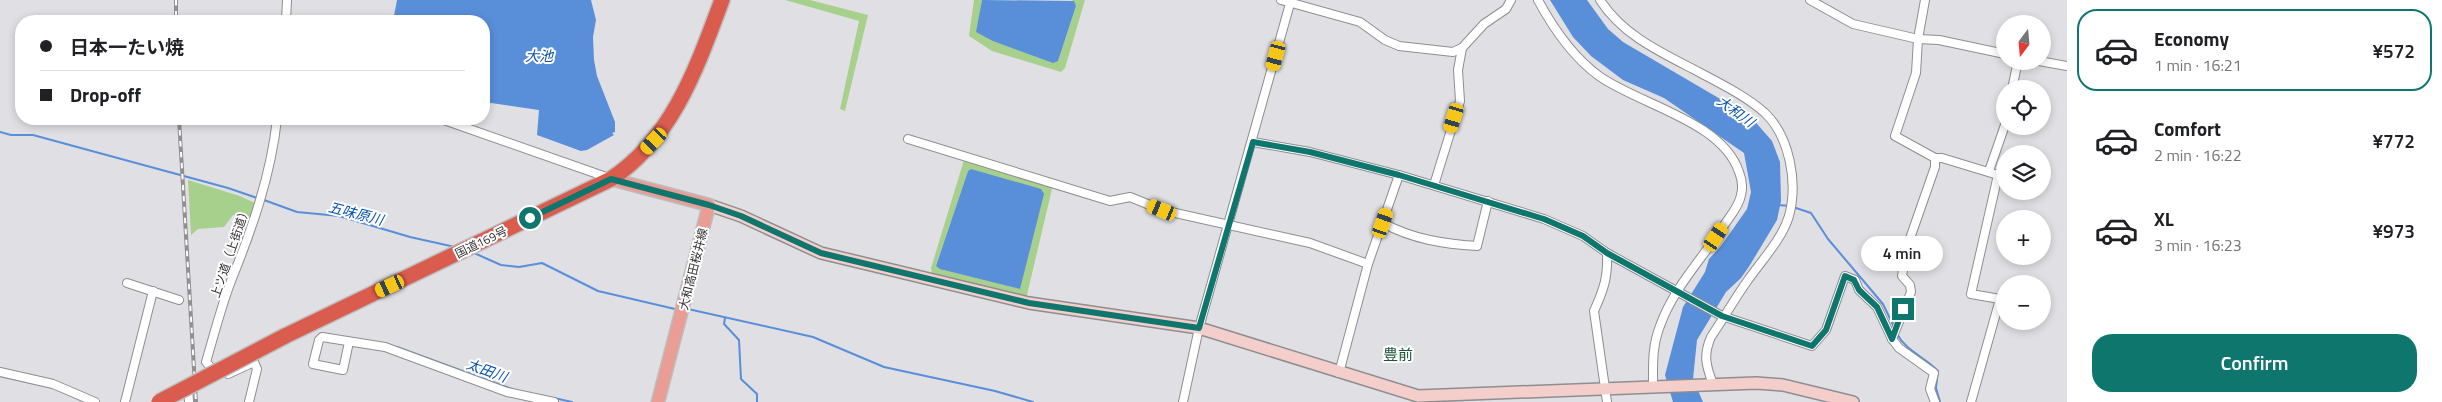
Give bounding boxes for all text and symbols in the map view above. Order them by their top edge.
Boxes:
north arrow [1996,15,2051,70]
map controls [1996,15,2051,330]
text: Economy [2154,24,2229,53]
icon: car [2094,28,2139,73]
text: 日本一たい焼 [70,32,184,61]
text: ¥572 [2372,36,2415,65]
car [1264,40,1287,72]
water label: 大池 [525,45,555,66]
text: 1 min · 16:21 [2154,53,2242,77]
text: Drop-off [70,80,141,109]
button: locate [1996,80,2051,135]
water label: 大和川 [1713,90,1761,133]
car [1442,101,1465,135]
text: Comfort [2154,114,2221,143]
icon: car [2094,118,2139,163]
car [638,125,669,157]
text: ¥772 [2372,126,2415,155]
text: 2 min · 16:22 [2154,143,2242,167]
button: layers [1996,145,2051,200]
water label: 五味原川 [326,196,388,230]
car [1145,197,1178,223]
street label: 上ツ道（上街道） [205,204,255,300]
text: XL [2154,204,2174,233]
car [1371,206,1394,240]
route start [519,207,541,229]
icon: car [2094,208,2139,253]
button: + [1996,210,2051,265]
text: ¥973 [2372,216,2415,245]
car [1701,220,1730,254]
street label: 国道169号 [452,221,510,263]
street label: 大和高田桜井線 [674,226,712,312]
text: 3 min · 16:23 [2154,233,2242,257]
callout: 4 min [1862,236,1944,272]
text: 4 min [1883,241,1921,265]
car [373,273,406,299]
button: − [1996,275,2051,330]
route end [1892,298,1914,320]
button: Confirm [2092,334,2417,392]
district label: 豊前 [1383,343,1413,366]
water label: 太田川 [464,353,512,388]

